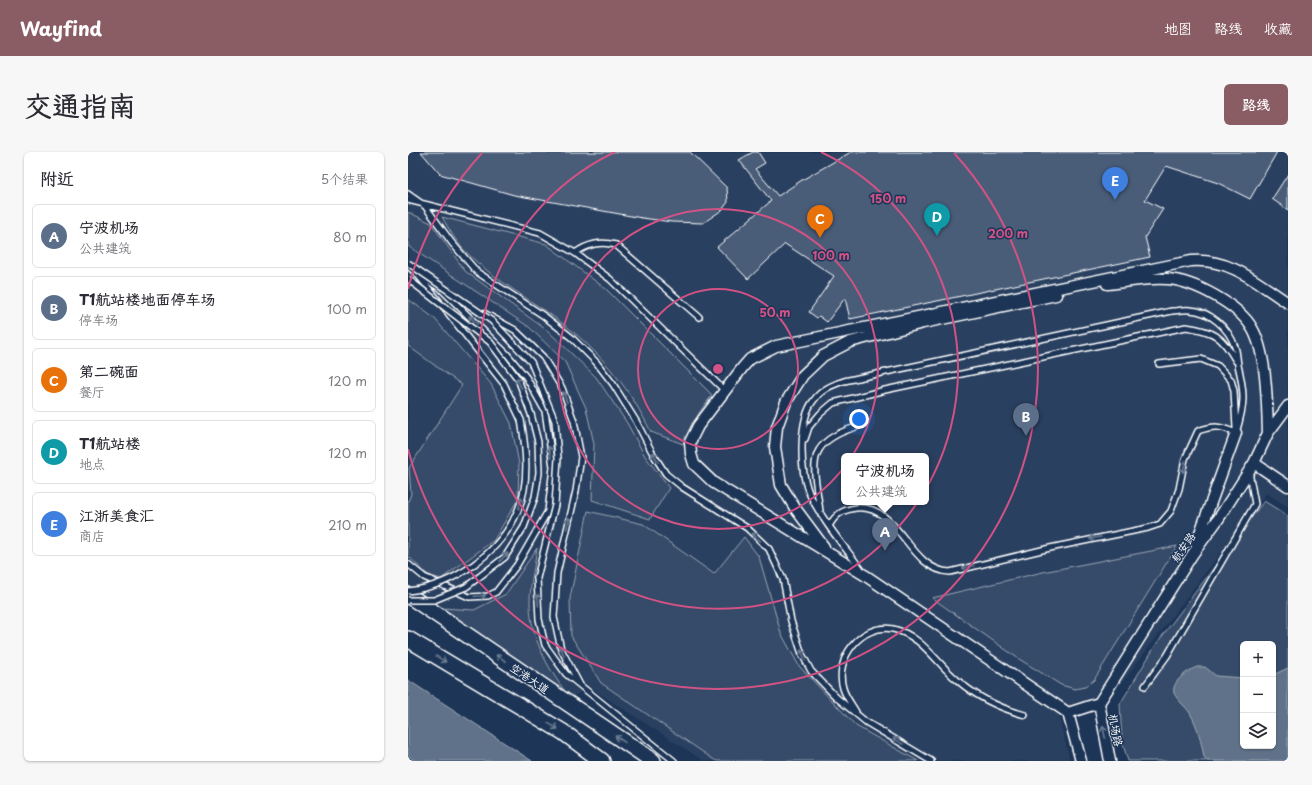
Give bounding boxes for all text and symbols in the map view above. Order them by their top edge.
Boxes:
text: Wayfind [20,14,102,42]
text: 地图 [1164,18,1192,39]
text: 路线 [1214,18,1242,39]
text: 收藏 [1264,18,1292,39]
text: 交通指南 [24,83,136,126]
button: 路线 [1224,84,1288,125]
text: 附近 [40,165,74,191]
pin: E [1102,167,1128,200]
text: 5个结果 [321,169,368,188]
text: 150 m [870,189,906,207]
pin: D [924,203,950,236]
pin: C [807,205,833,238]
text: 宁波机场 [79,215,139,238]
text: 200 m [988,224,1028,242]
text: A [49,227,59,246]
text: 80 m [333,227,367,246]
text: 公共建筑 [79,238,131,257]
text: 100 m [812,246,850,264]
text: T1航站楼地面停车场 [79,287,216,310]
text: B [50,299,58,318]
text: 100 m [327,299,367,318]
text: 50 m [759,303,791,321]
text: 停车场 [79,310,118,329]
one-way arrow [468,315,478,325]
text: 第二碗面 [79,359,139,382]
centre of rings [711,362,725,376]
text: C [49,371,59,390]
text: 120 m [328,371,367,390]
one-way arrow [514,377,522,389]
text: 餐厅 [79,382,105,401]
one-way arrow [561,391,569,403]
pin: B [1013,403,1039,436]
your location [849,409,869,429]
text: T1航站楼 [79,431,141,454]
text: D [49,443,59,462]
text: 120 m [328,443,367,462]
one-way arrow [547,446,554,459]
one-way arrow [651,452,659,463]
popup [841,453,929,505]
text: 地点 [79,454,105,473]
text: 宁波机场 [855,458,915,481]
one-way arrow [1179,460,1187,473]
text: 公共建筑 [855,481,907,500]
one-way arrow [517,496,525,509]
text: 江浙美食汇 [79,503,154,526]
text: E [50,515,58,534]
text: 210 m [328,515,367,534]
one-way arrow [565,517,573,530]
pin: A [872,518,898,551]
text: 商店 [79,526,105,545]
street label: 航安路 [1167,529,1199,565]
one-way arrow [751,532,761,542]
one-way arrow [1088,535,1101,543]
one-way arrow [499,552,509,562]
one-way arrow [962,564,975,572]
one-way arrow [473,593,486,600]
one-way arrow [535,594,542,607]
map controls [1240,641,1276,749]
button: + [1240,641,1276,677]
one-way arrow [558,645,566,657]
one-way arrow [799,650,806,662]
one-way arrow [496,654,507,662]
one-way arrow [435,656,447,664]
street label: 空港大道 [507,659,553,697]
button: − [1240,677,1276,713]
street label: 机场路 [1105,712,1127,748]
button: layers [1240,713,1276,749]
one-way arrow [547,723,559,731]
one-way arrow [1100,726,1108,739]
one-way arrow [615,735,626,744]
one-way arrow [892,737,904,745]

